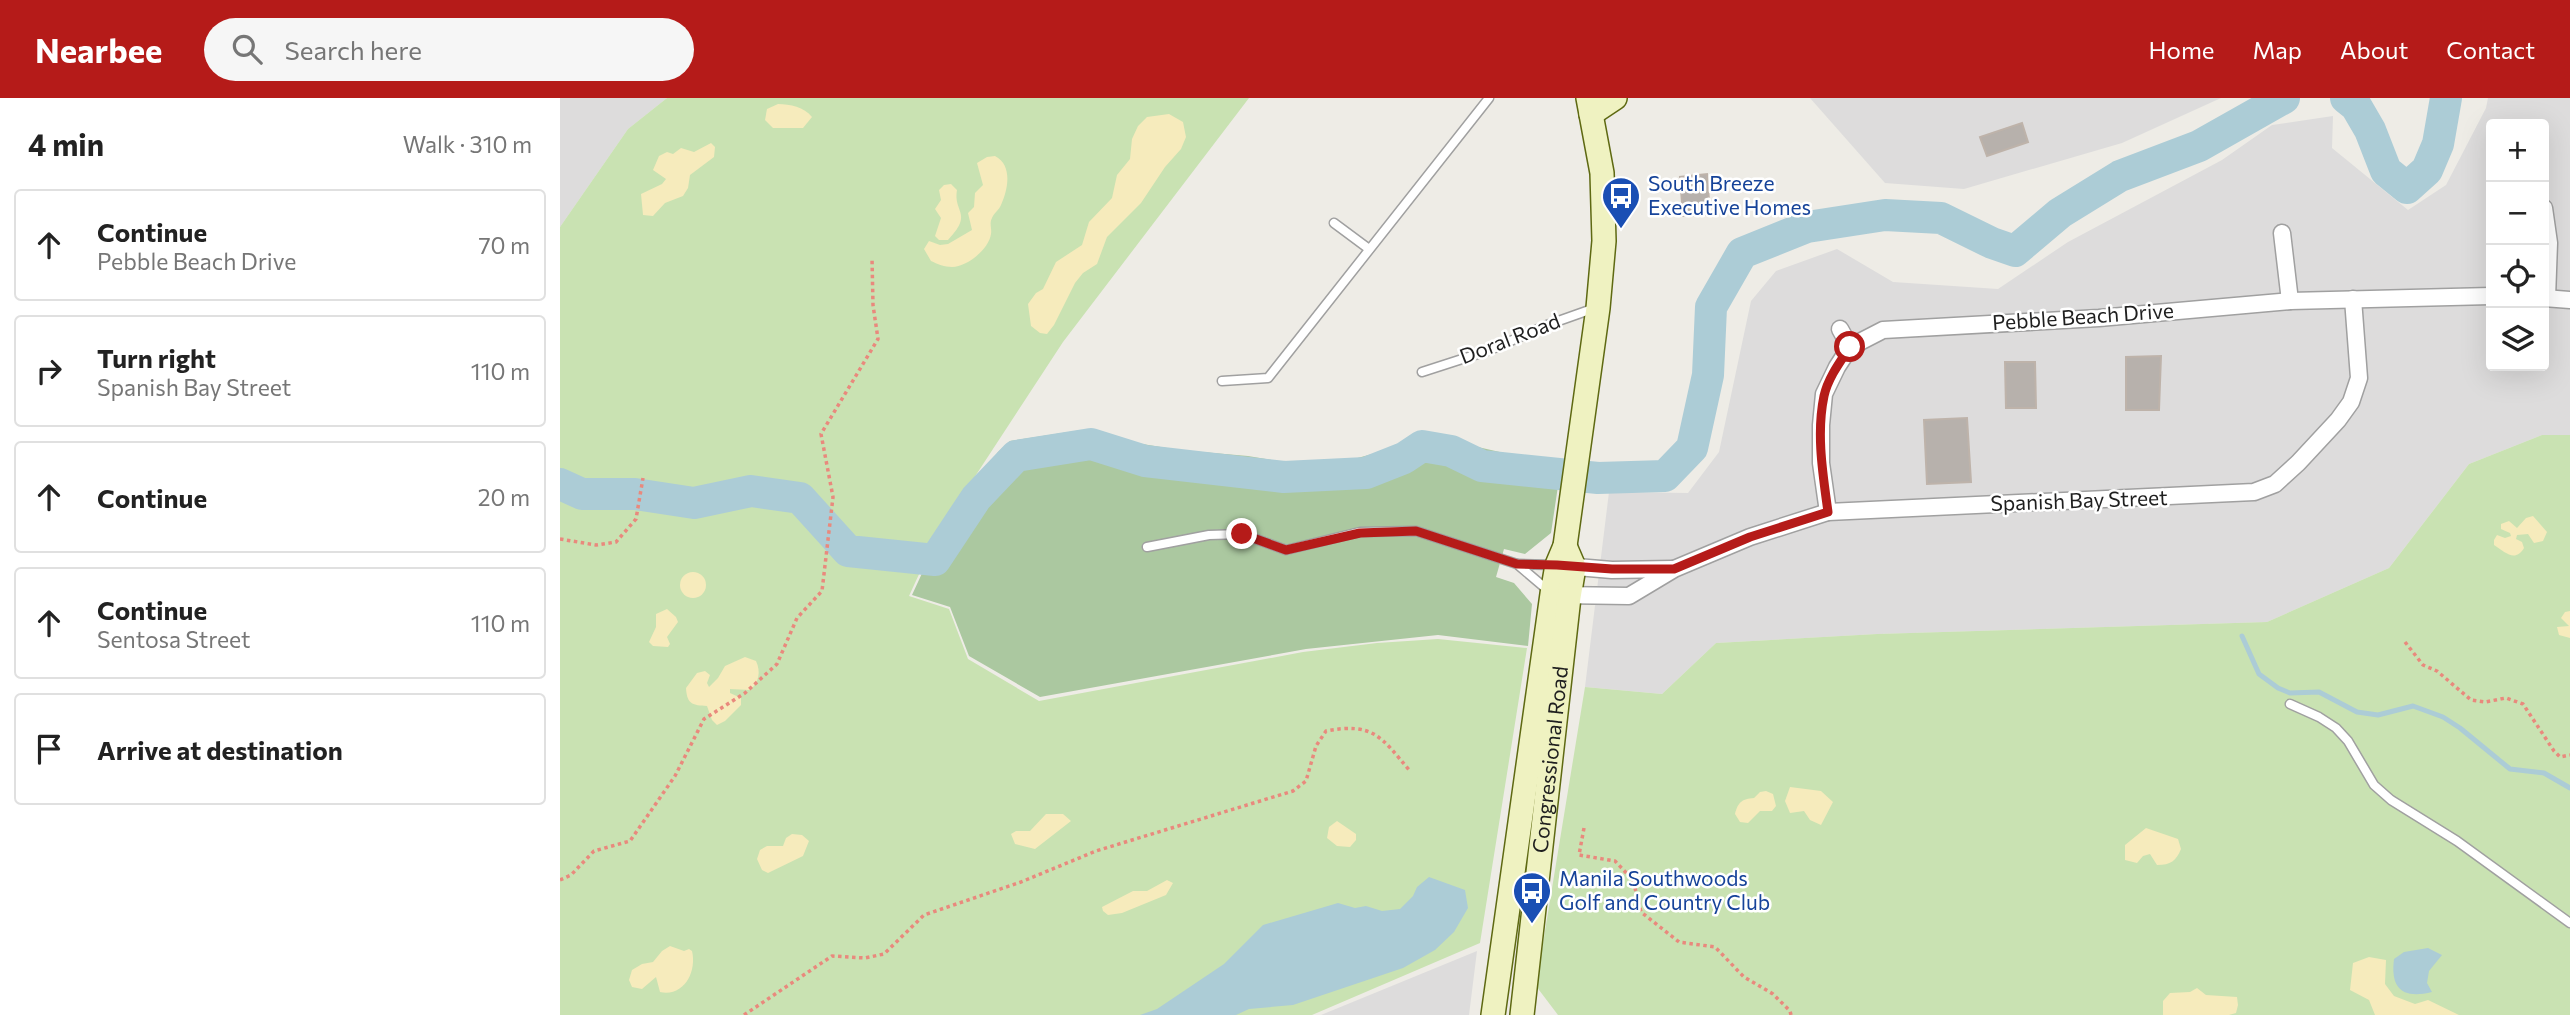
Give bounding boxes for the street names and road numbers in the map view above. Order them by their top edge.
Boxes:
street label: Pebble Beach Drive [1991,297,2175,334]
street label: Doral Road [1456,307,1563,368]
street label: Spanish Bay Street [1990,484,2168,515]
street label: Congressional Road [1526,665,1572,854]

